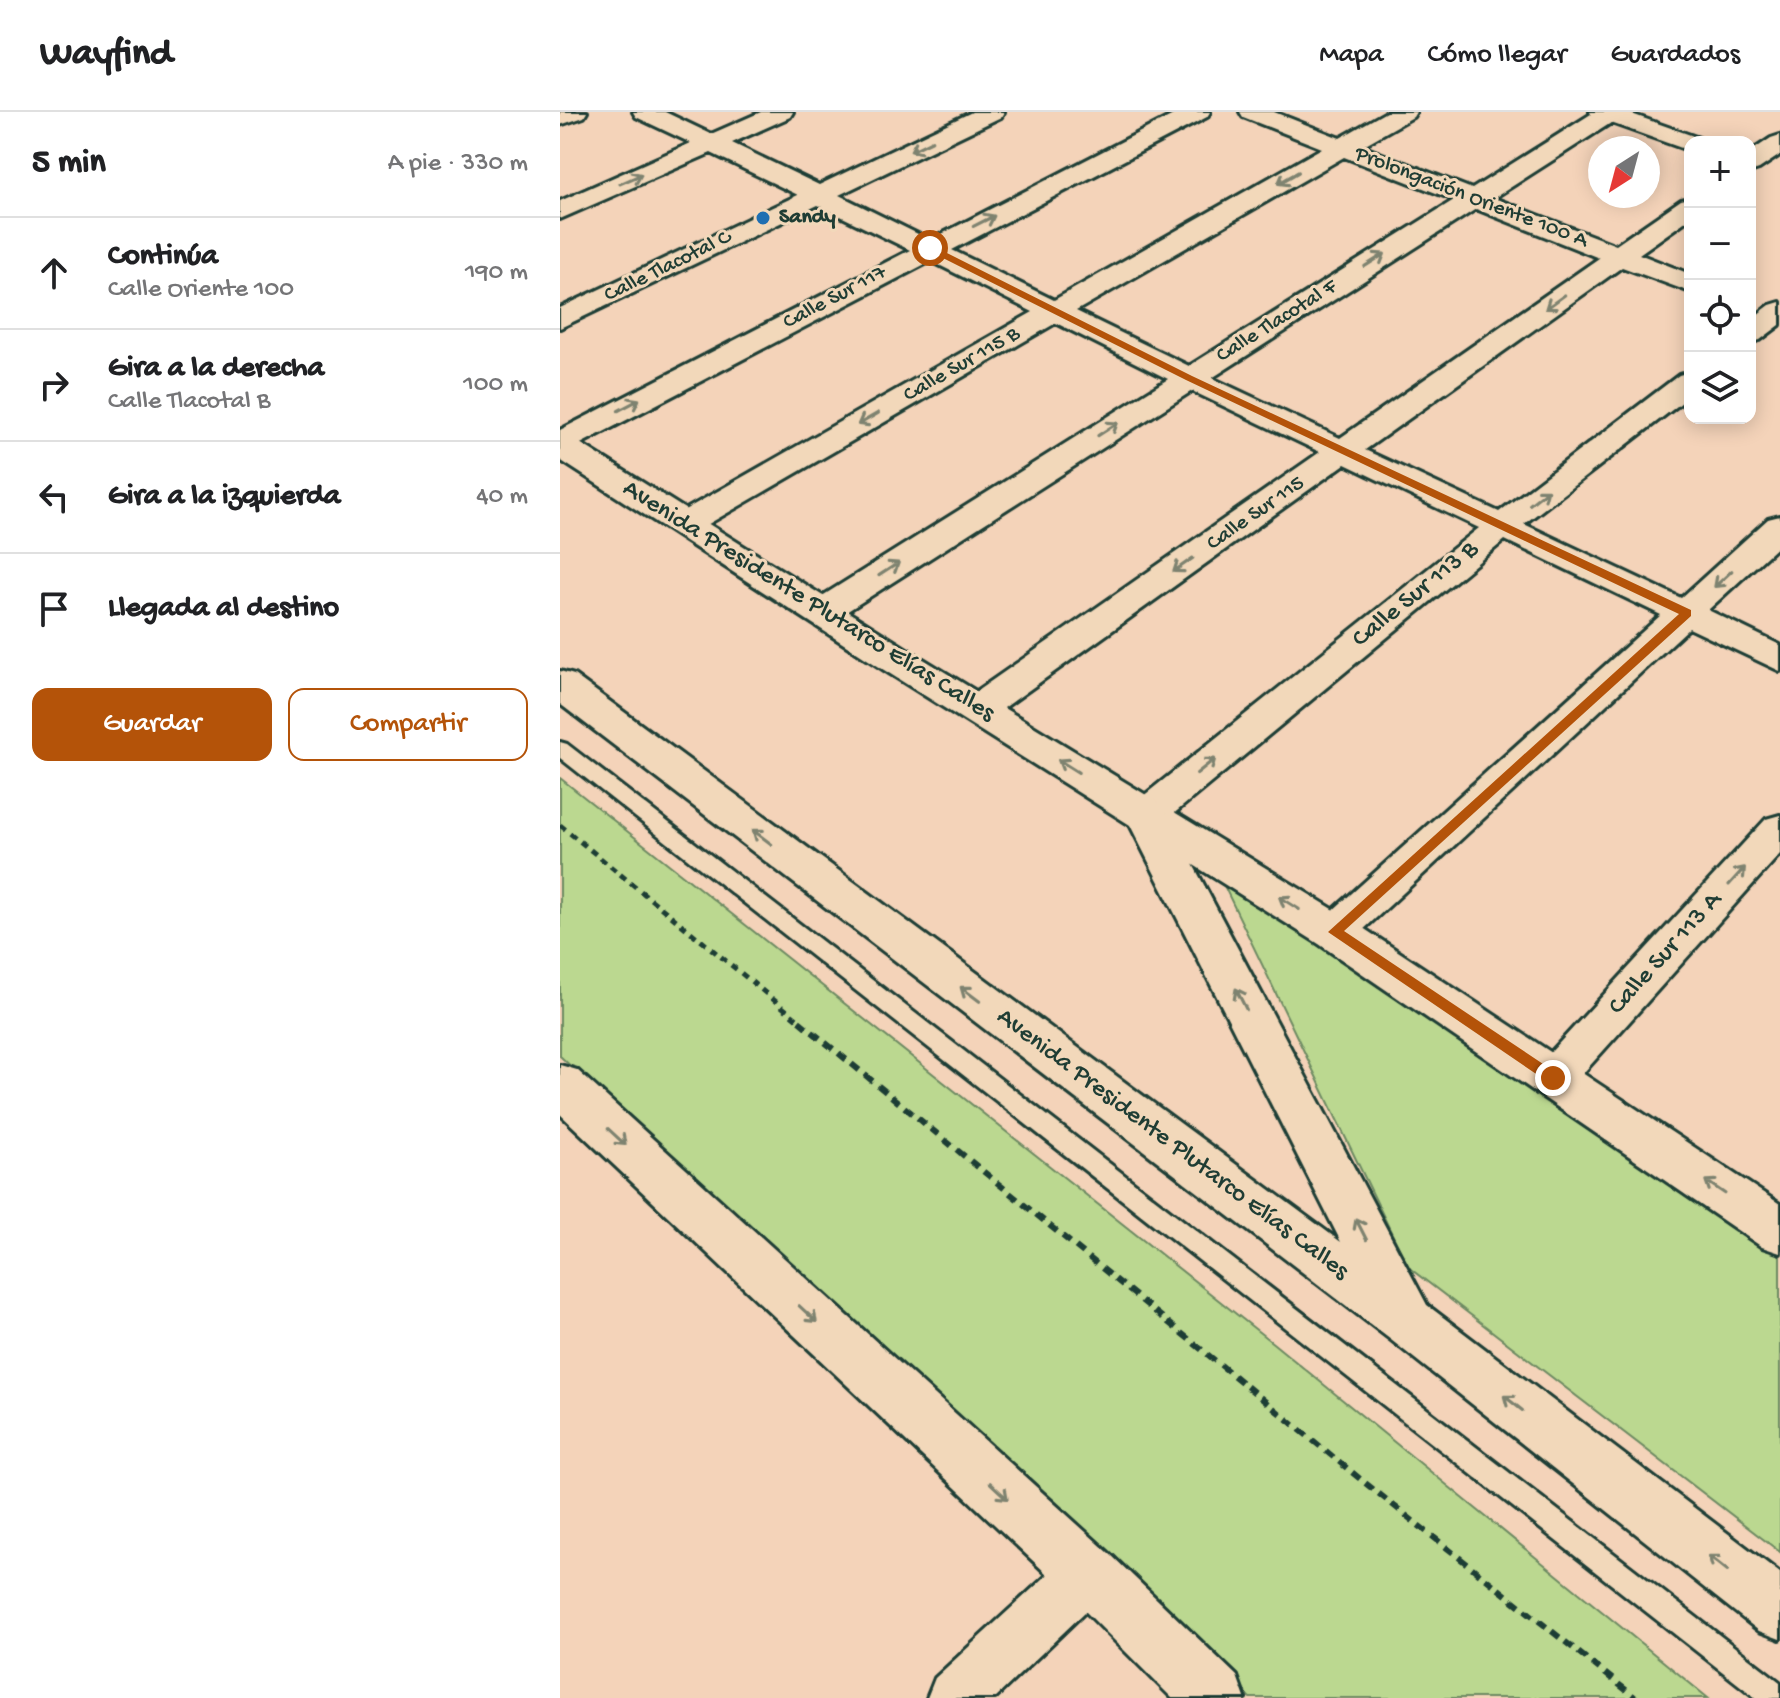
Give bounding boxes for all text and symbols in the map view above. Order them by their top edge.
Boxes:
text: Wayfind [40,33,172,77]
text: Mapa [1319,39,1384,72]
text: Cómo llegar [1428,39,1567,72]
text: Guardados [1611,39,1740,72]
north arrow [1588,136,1660,208]
map controls [1684,136,1756,424]
button: + [1684,136,1756,208]
one-way arrow [910,139,934,154]
street label: Prolongación Oriente 100 A [1350,141,1592,255]
text: 5 min [32,144,106,184]
text: A pie · 330 m [388,149,528,180]
one-way arrow [1277,170,1300,186]
one-way arrow [619,171,643,186]
place label: Sandy [779,205,836,231]
button: − [1684,208,1756,280]
marker: Sandy [754,209,772,227]
one-way arrow [971,212,995,228]
street label: Calle Tlacotal C [600,224,738,309]
route start [912,230,948,266]
text: Continúa [108,240,218,275]
icon: ahead [32,251,76,295]
one-way arrow [1363,251,1386,267]
text: 190 m [465,258,528,289]
street label: Calle Sur 117 [779,260,892,336]
street label: Calle Tlacotal F [1212,274,1344,369]
text: Calle Oriente 100 [108,275,294,306]
button: locate [1684,280,1756,352]
one-way arrow [1545,293,1566,310]
street label: Calle Sur 115 B [899,321,1025,409]
text: Gira a la derecha [108,352,324,387]
button: layers [1684,352,1756,424]
icon: right [32,363,76,407]
text: 100 m [463,370,528,401]
text: Calle Tlacotal B [108,387,270,418]
one-way arrow [617,397,641,413]
one-way arrow [857,411,880,427]
one-way arrow [1096,421,1119,437]
street label: Calle Sur 115 [1202,471,1310,557]
street label: Avenida Presidente Plutarco Elías Calles [616,474,1001,731]
icon: left [32,475,76,519]
text: Gira a la izquierda [108,480,341,515]
text: 40 m [476,482,528,513]
one-way arrow [1528,488,1549,506]
street label: Calle Sur 113 B [1347,534,1486,655]
one-way arrow [1173,556,1194,573]
one-way arrow [877,561,900,577]
one-way arrow [1714,569,1733,588]
icon: arrive [32,587,76,631]
text: Llegada al destino [108,592,339,627]
button: Guardar [32,688,272,761]
button: Compartir [288,688,528,761]
one-way arrow [1195,757,1216,775]
one-way arrow [1057,758,1080,774]
one-way arrow [752,829,774,846]
one-way arrow [1728,866,1746,886]
street label: Calle Sur 113 A [1603,885,1731,1022]
one-way arrow [1278,895,1301,911]
one-way arrow [960,985,981,1002]
one-way arrow [1233,987,1249,1011]
street label: Avenida Presidente Plutarco Elías Calles [990,1002,1355,1289]
route end [1535,1060,1571,1096]
one-way arrow [607,1128,627,1147]
one-way arrow [1705,1179,1727,1195]
one-way arrow [1353,1218,1368,1242]
one-way arrow [798,1304,818,1323]
one-way arrow [1503,1395,1524,1412]
one-way arrow [988,1481,1008,1499]
one-way arrow [1708,1554,1729,1571]

